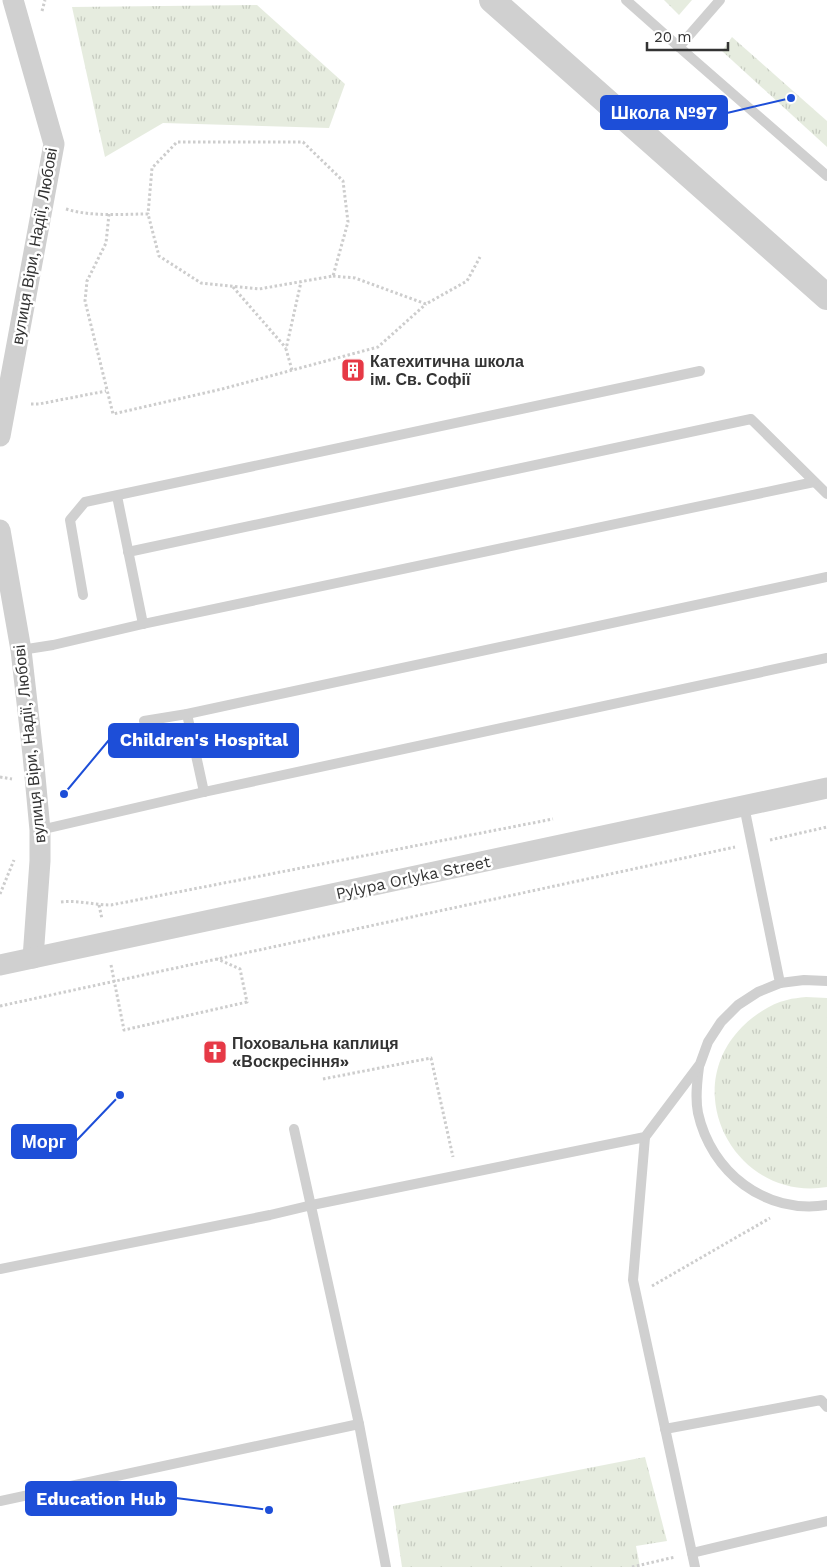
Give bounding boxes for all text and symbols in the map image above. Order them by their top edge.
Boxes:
scale bar [647,20,728,52]
text: 20 m [654,28,692,46]
callout: Школа №97 [601,96,727,129]
text: Школа №97 [611,102,717,123]
street label: вулиця Віри, Надії, Любові [8,146,61,346]
place label: Катехитична школа ім. Св. Софії [370,352,524,389]
building icon: Катехитична школа ім. Св. Софії [340,357,366,383]
street label: вулиця Віри, Надії, Любові [10,644,49,844]
callout: Children's Hospital [109,724,298,757]
text: Children's Hospital [120,729,288,750]
street label: Pylypa Orlyka Street [334,852,492,903]
place label: Поховальна каплиця «Воскресіння» [232,1034,399,1071]
church icon: Поховальна каплиця «Воскресіння» [202,1039,228,1065]
callout: Морг [12,1125,76,1158]
text: Морг [22,1131,67,1152]
callout: Education Hub [26,1482,176,1515]
text: Education Hub [36,1488,166,1509]

